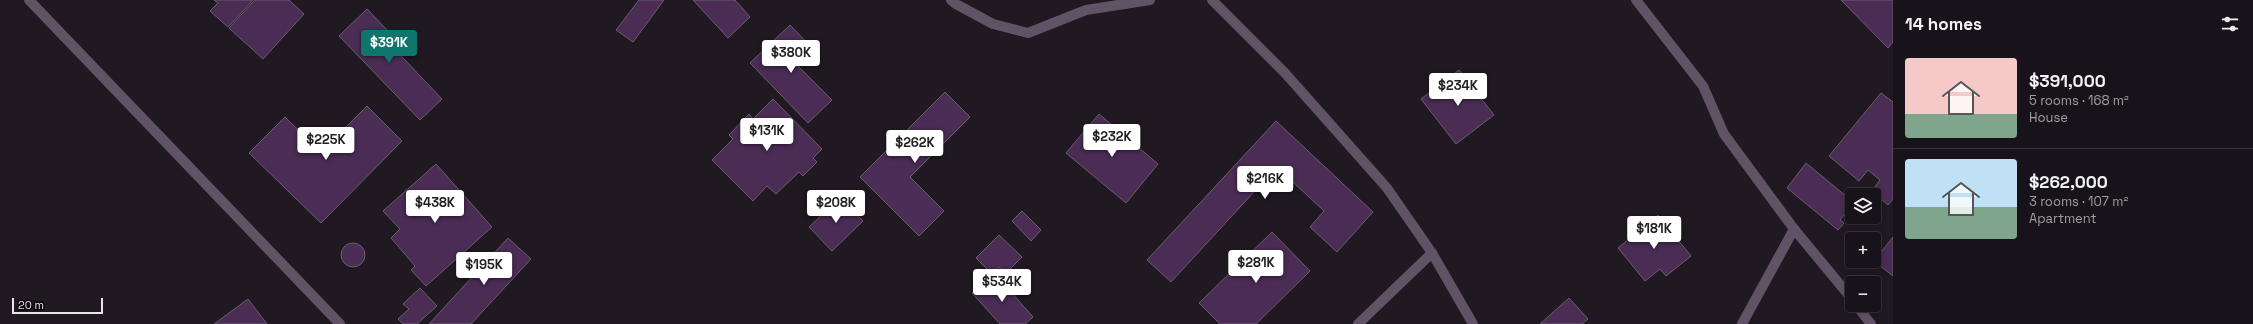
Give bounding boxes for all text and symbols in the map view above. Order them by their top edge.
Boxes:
text: 14 homes [1905,13,1982,35]
icon: filters [2219,13,2241,35]
pin: $391K [361,30,417,64]
text: $391K [370,34,408,51]
pin: $380K [763,40,819,74]
text: $380K [771,44,811,61]
text: $391,000 [2029,70,2106,92]
pin: $234K [1430,73,1486,107]
icon: home [1937,74,1985,122]
text: $234K [1438,77,1478,94]
text: 5 rooms · 168 m² [2029,92,2129,109]
text: House [2029,109,2068,126]
pin: $131K [739,118,795,152]
text: $131K [749,122,785,139]
pin: $232K [1084,124,1140,158]
pin: $225K [298,127,354,161]
text: $232K [1092,128,1132,145]
pin: $262K [887,130,943,164]
text: $225K [306,131,346,148]
text: $262K [895,134,935,151]
pin: $216K [1237,166,1293,200]
text: $216K [1246,170,1284,187]
text: $262,000 [2029,171,2108,193]
icon: home [1937,175,1985,223]
map controls [1845,188,1881,312]
button: layers [1845,188,1881,224]
pin: $438K [407,190,463,224]
pin: $208K [808,190,864,224]
text: 3 rooms · 107 m² [2029,193,2128,210]
text: $438K [415,194,455,211]
text: $208K [816,194,856,211]
text: Apartment [2029,210,2097,227]
pin: $181K [1626,216,1682,250]
text: $181K [1636,220,1672,237]
button: + [1845,232,1881,268]
pin: $281K [1228,250,1284,284]
pin: $195K [456,252,512,286]
text: $281K [1237,254,1275,271]
text: $195K [465,256,503,273]
pin: $534K [974,269,1030,303]
text: $534K [982,273,1022,290]
button: − [1845,276,1881,312]
scale bar [12,296,103,315]
text: 20 m [18,298,44,312]

